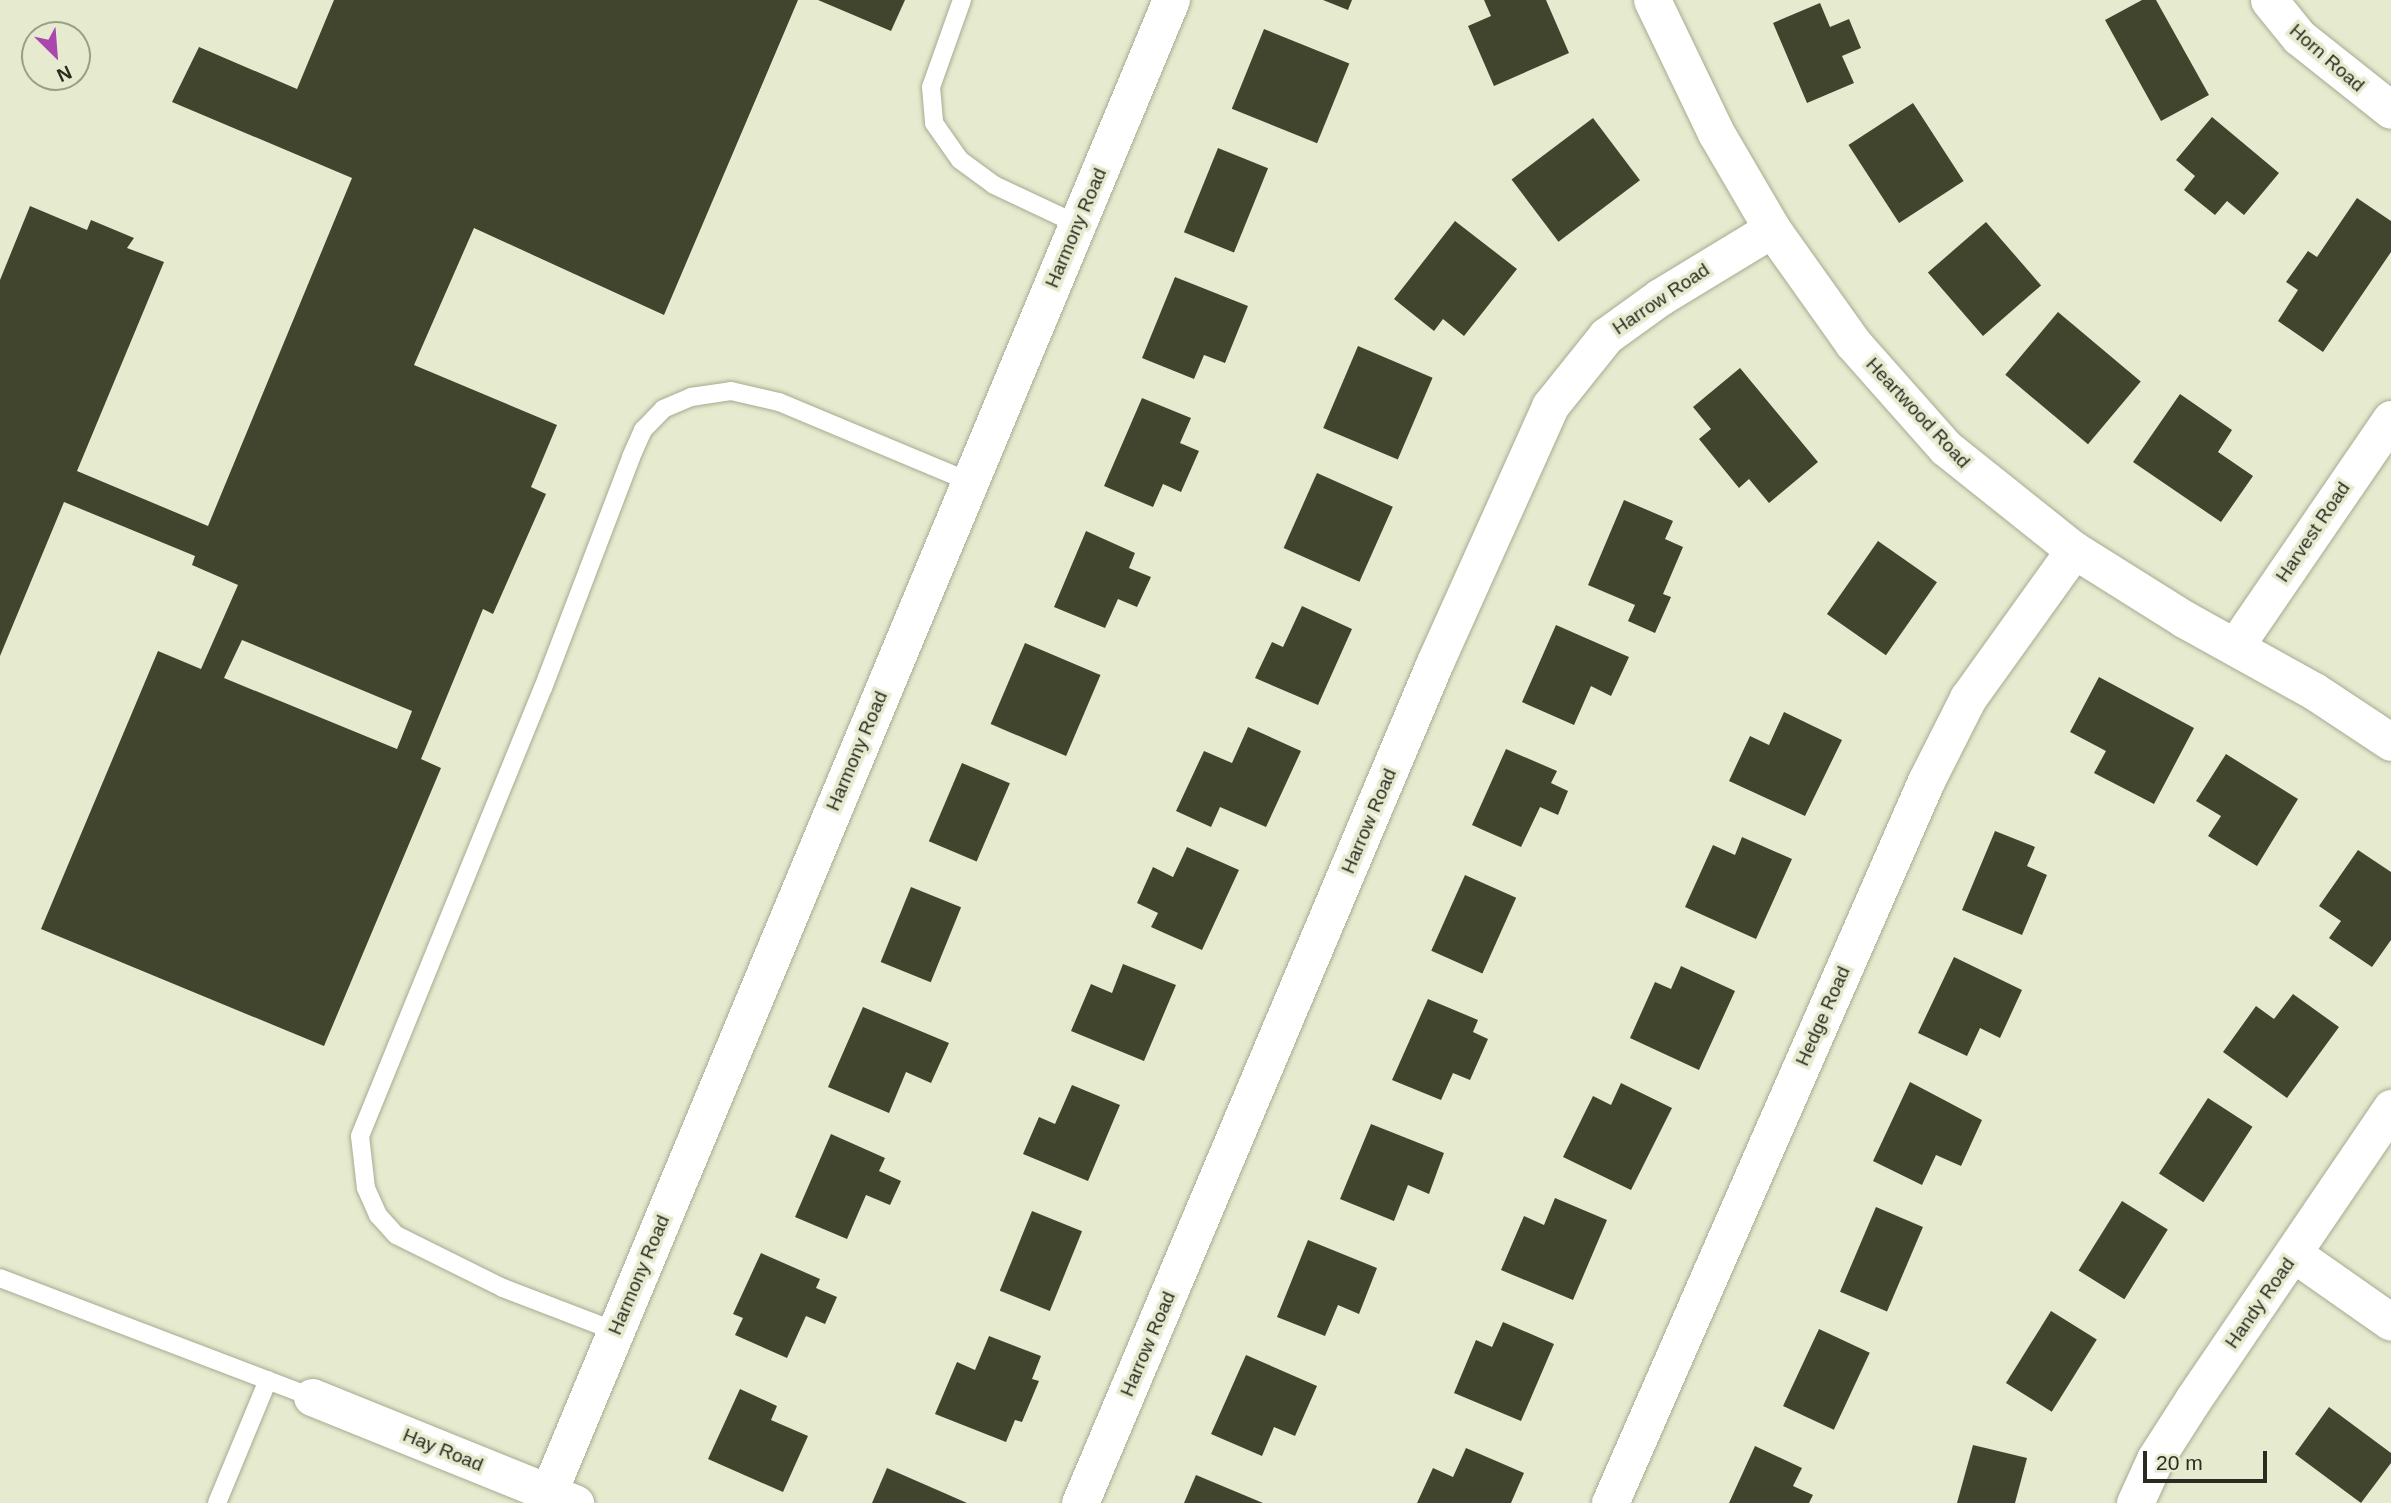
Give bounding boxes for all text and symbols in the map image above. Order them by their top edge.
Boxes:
street label: Horn Road [2285,19,2369,97]
north arrow [21,21,91,91]
text: N [54,61,75,86]
street label: Harmony Road [1041,165,1111,291]
street label: Harrow Road [1608,258,1714,340]
street label: Heartwood Road [1861,353,1975,473]
street label: Harvest Road [2271,477,2355,587]
street label: Harmony Road [822,688,892,814]
street label: Harrow Road [1337,765,1401,877]
street label: Hedge Road [1791,963,1855,1069]
street label: Harmony Road [604,1212,674,1338]
street label: Handy Road [2220,1253,2300,1353]
street label: Harrow Road [1116,1288,1180,1400]
street label: Hay Road [400,1424,486,1476]
scale bar [2146,1436,2270,1480]
text: 20 m [2156,1451,2203,1474]

